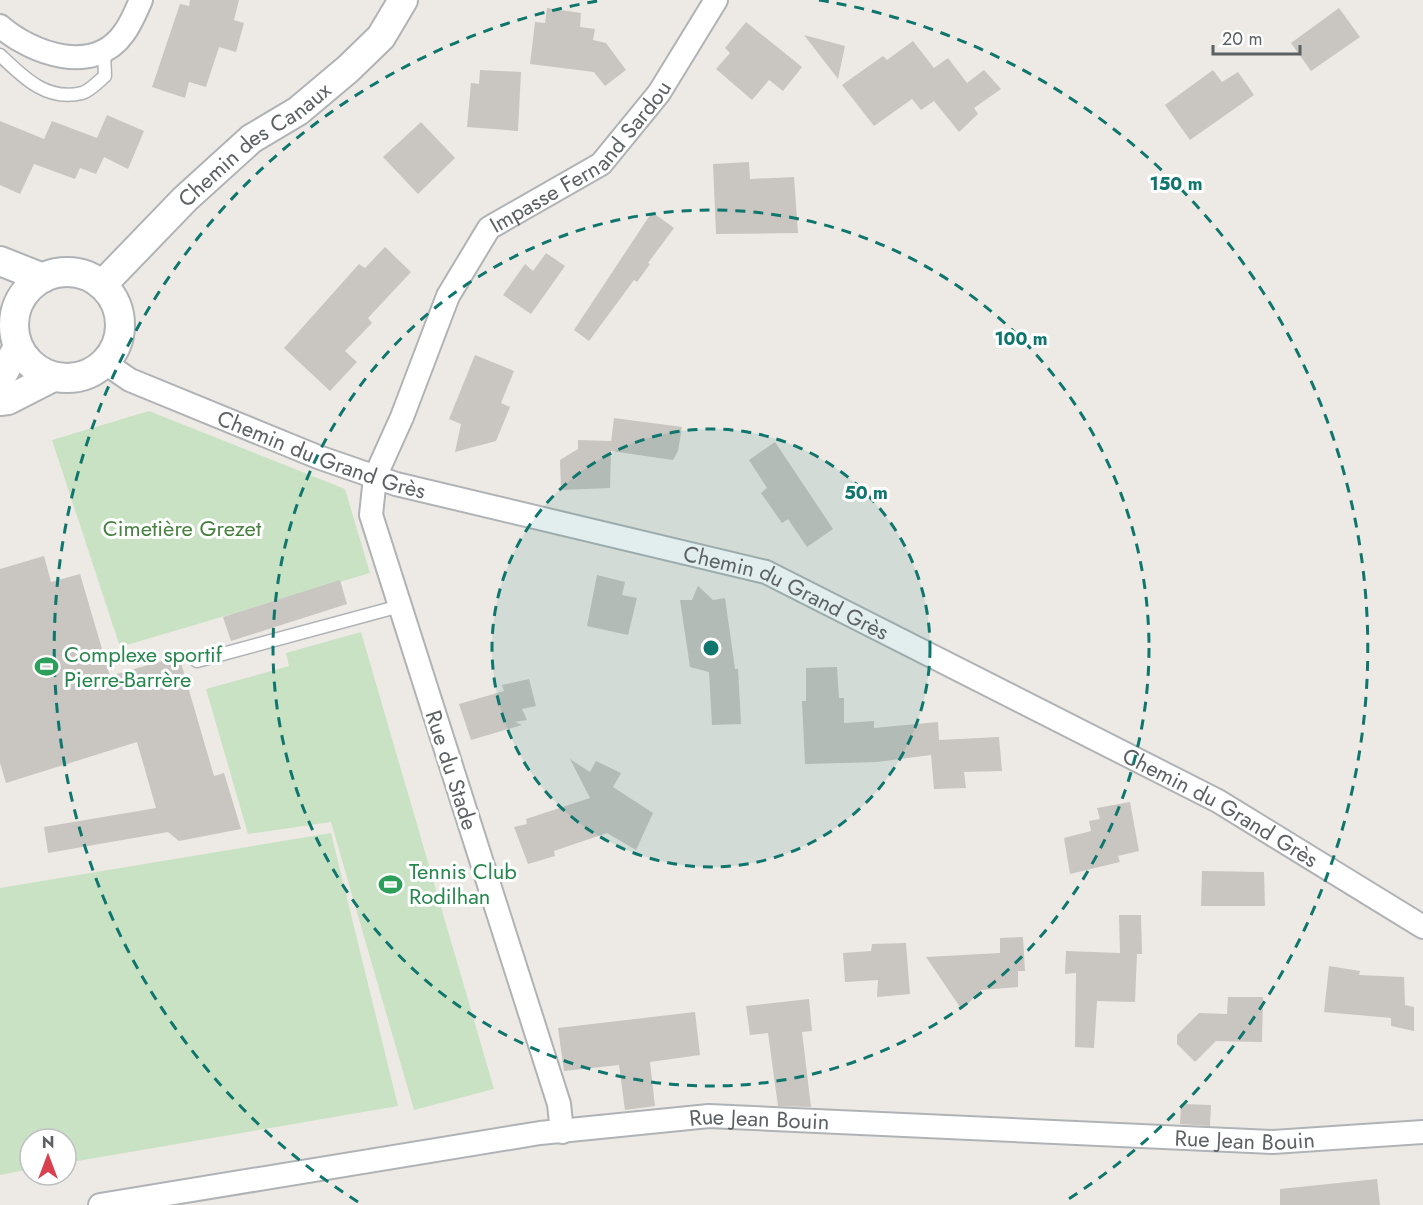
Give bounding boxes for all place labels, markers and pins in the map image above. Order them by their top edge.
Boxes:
place label: Complexe sportif Pierre-Barrère [64,638,223,695]
centre of rings [701,638,721,658]
sports icon: Complexe sportif Pierre-Barrère [33,654,59,680]
place label: Tennis Club Rodilhan [409,855,517,912]
sports icon: Tennis Club Rodilhan [378,871,404,897]

